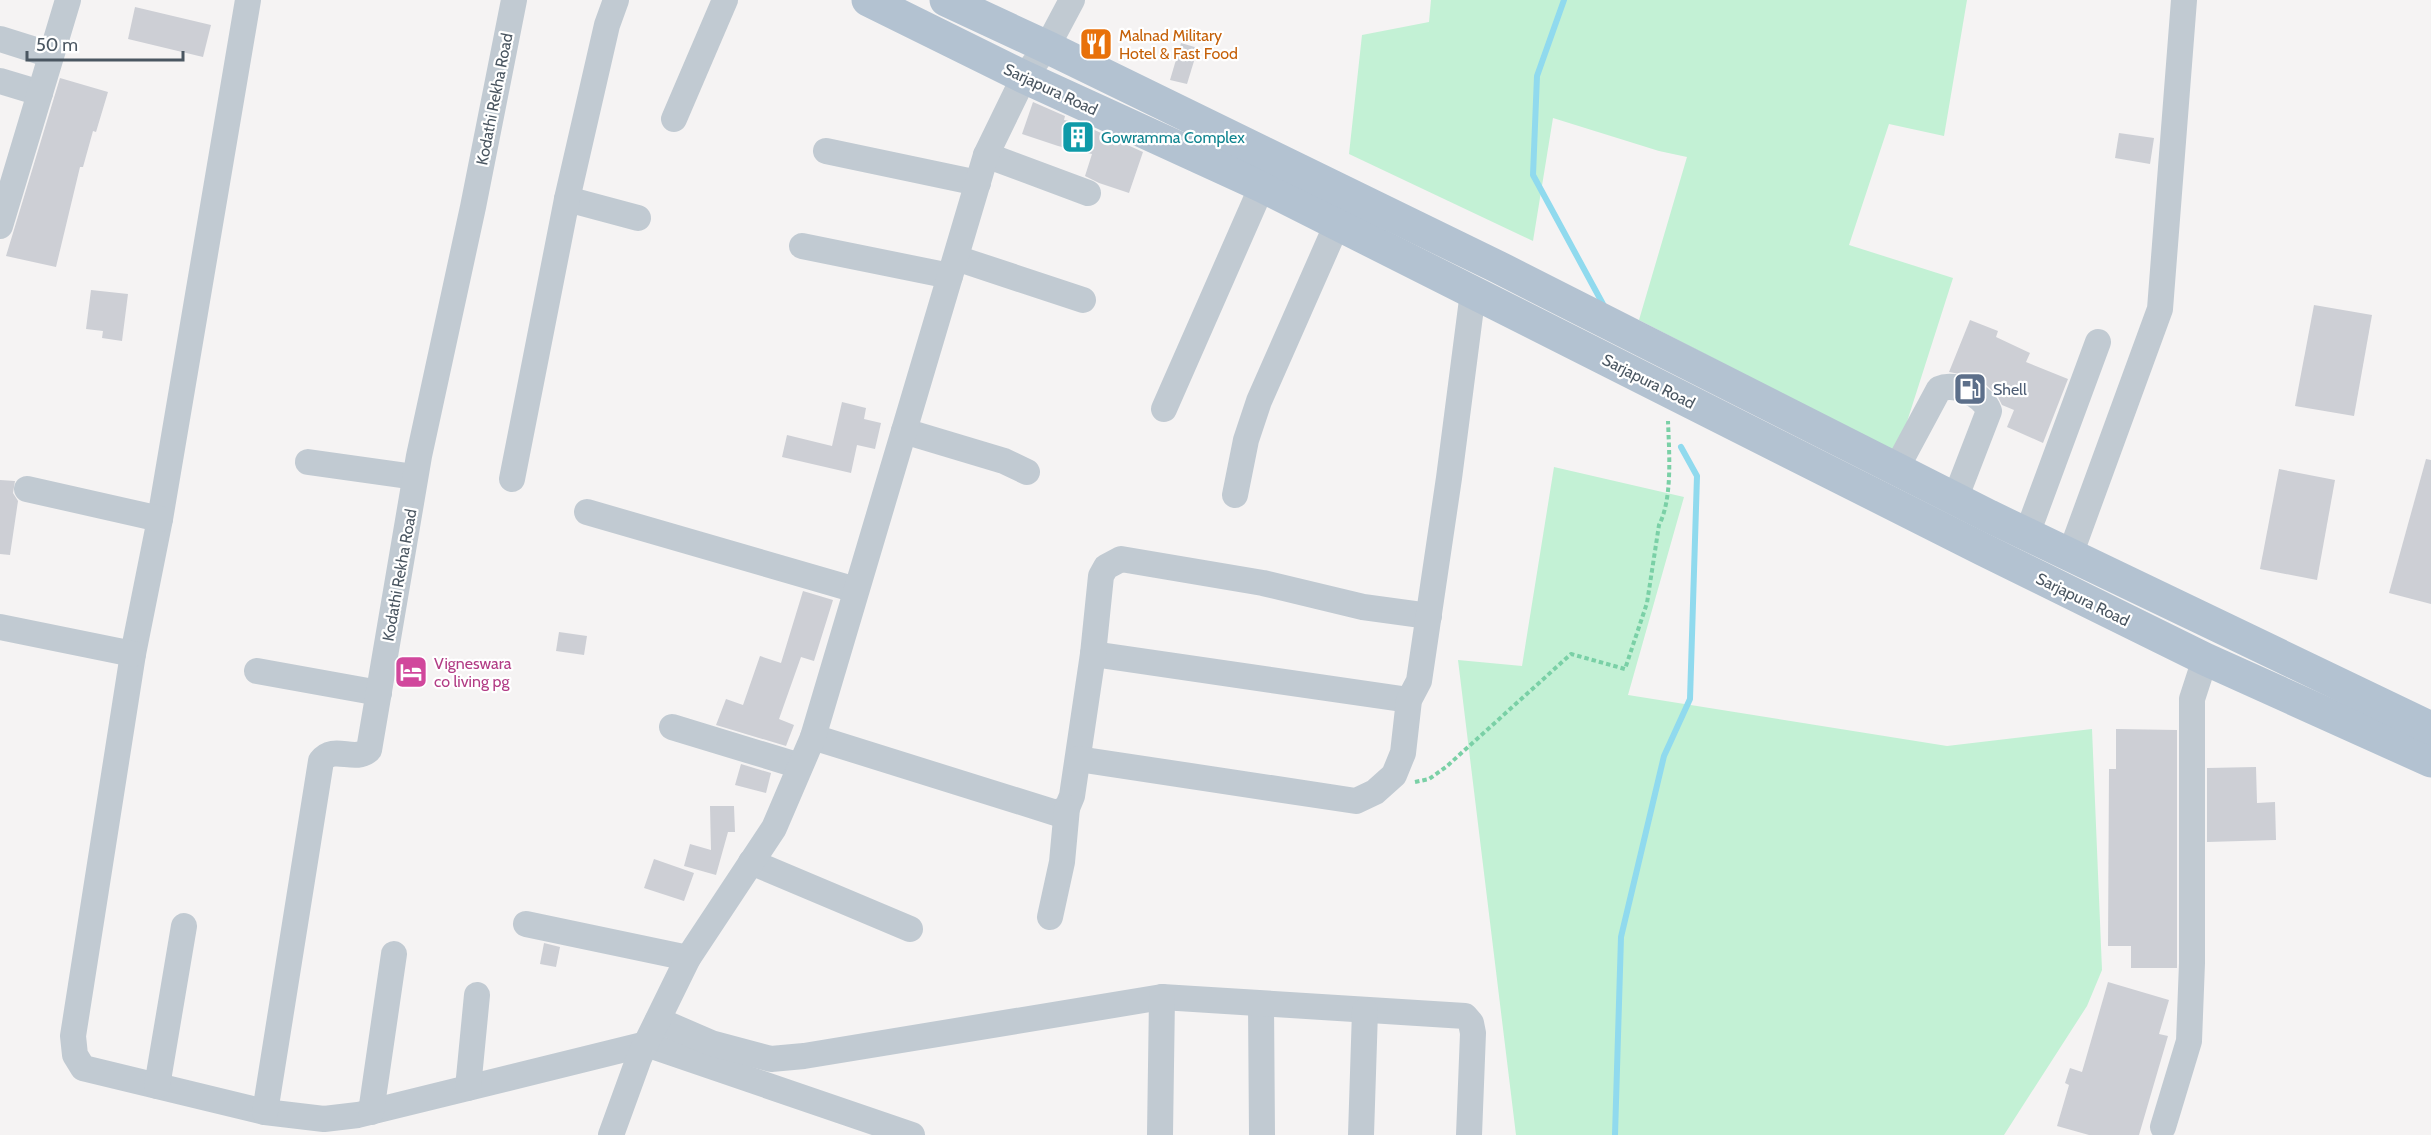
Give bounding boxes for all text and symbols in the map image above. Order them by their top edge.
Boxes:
scale bar [27,24,183,62]
restaurant icon: Malnad Military Hotel & Fast Food [1078,26,1114,62]
place label: Malnad Military Hotel & Fast Food [1119,26,1238,63]
street label: Kodathi Rekha Road [472,31,517,167]
text: 50 m [36,34,78,56]
street label: Sarjapura Road [1001,59,1101,119]
building icon: Gowramma Complex [1060,119,1096,155]
place label: Gowramma Complex [1101,128,1245,147]
street label: Sarjapura Road [1599,350,1698,413]
fuel station icon: Shell [1952,371,1988,407]
place label: Shell [1993,380,2027,399]
street label: Kodathi Rekha Road [378,507,420,643]
street label: Sarjapura Road [2033,569,2133,630]
hotel icon: Vigneswara co living pg [393,654,429,690]
place label: Vigneswara co living pg [434,654,512,691]

